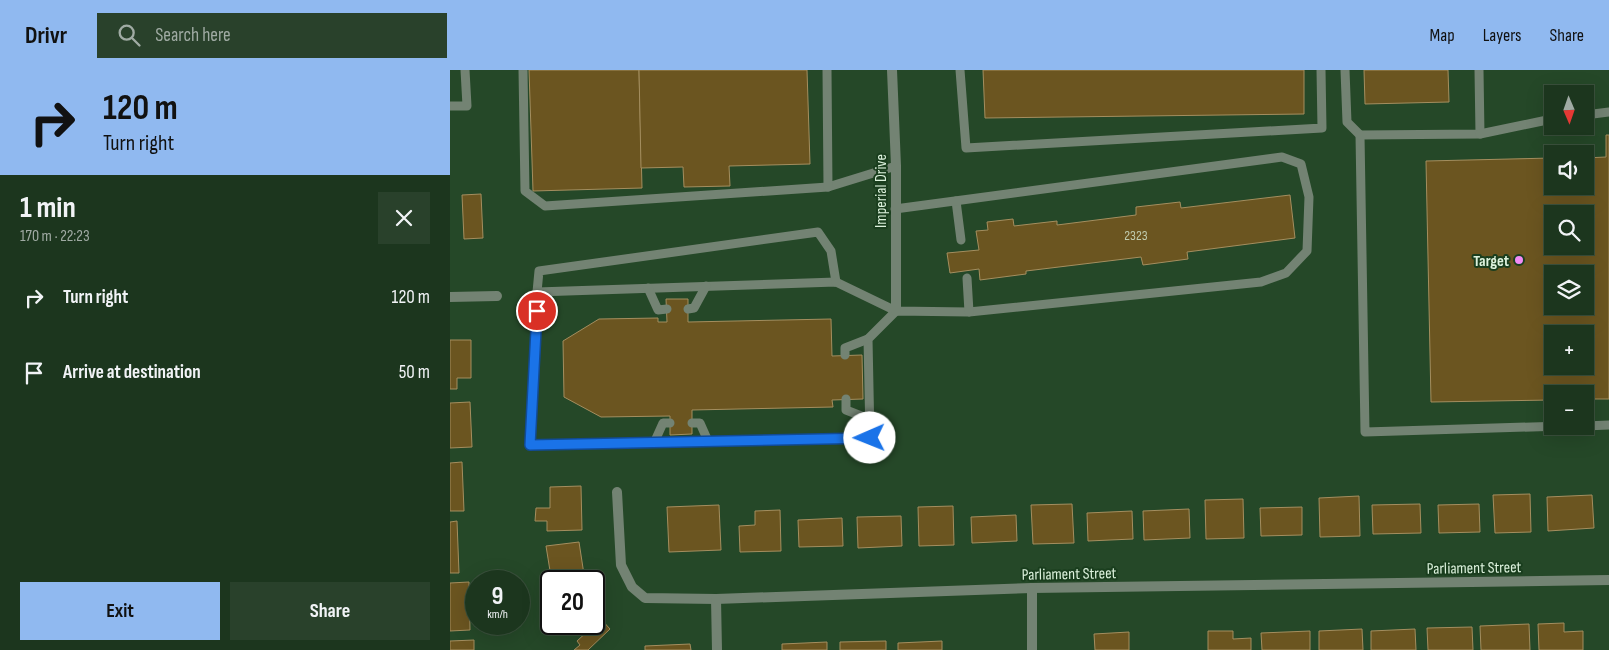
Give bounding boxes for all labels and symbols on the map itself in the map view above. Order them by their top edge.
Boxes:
north arrow [1544,85,1594,135]
street label: Imperial Drive [872,154,891,228]
house number: 2323 [1124,227,1148,244]
place label: Target [1473,252,1509,271]
marker: Target [1513,254,1525,266]
pin [516,290,558,332]
position arrow [843,411,895,463]
street label: Parliament Street [1427,558,1522,579]
street label: Parliament Street [1022,564,1117,585]
speed limit sign: 20 [540,570,605,635]

